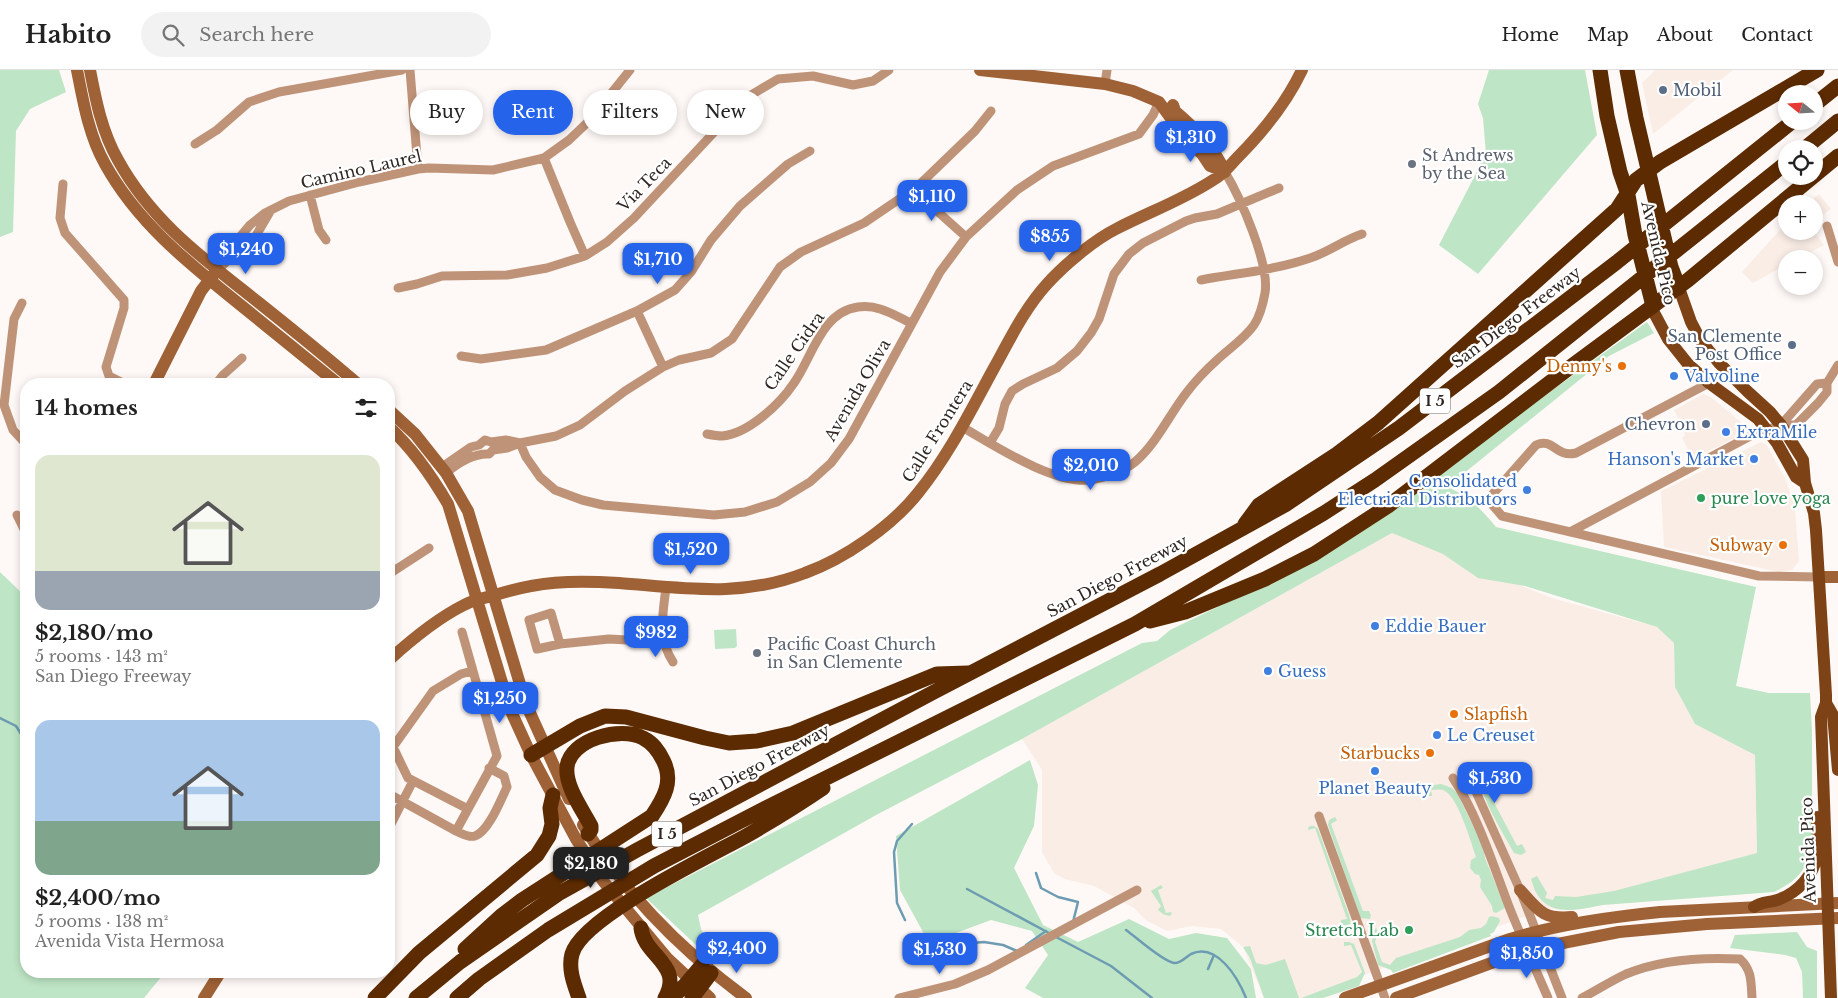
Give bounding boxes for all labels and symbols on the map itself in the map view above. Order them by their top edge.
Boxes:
place label: Mobil [1673,80,1722,100]
marker: Mobil [1657,84,1669,96]
north arrow [1778,85,1822,130]
pin: $1,310 [1150,121,1232,163]
street label: Camino Laurel [299,145,423,193]
place label: St Andrews by the Sea [1421,145,1514,183]
street label: Via Teca [612,152,675,216]
marker: St Andrews by the Sea [1406,158,1418,170]
pin: $1,110 [891,180,973,222]
street label: Avenida Pico [1637,198,1681,307]
pin: $855 [1020,220,1080,262]
pin: $1,240 [205,232,287,275]
pin: $1,710 [617,242,699,285]
street label: San Diego Freeway [1447,261,1585,372]
street label: Calle Cidra [760,308,828,394]
place label: San Clemente Post Office [1667,326,1782,364]
street label: Avenida Oliva [819,335,894,445]
marker: San Clemente Post Office [1786,339,1798,351]
place label: Denny's [1546,356,1612,376]
marker: Denny's [1616,360,1628,372]
place label: Valvoline [1683,366,1760,386]
marker: Valvoline [1668,370,1680,382]
street label: Calle Frontera [897,376,977,486]
road number: I 5 [1420,388,1450,414]
place label: Chevron [1624,414,1696,434]
marker: Chevron [1700,418,1712,430]
place label: ExtraMile [1736,422,1817,442]
marker: ExtraMile [1720,426,1732,438]
pin: $2,010 [1050,448,1132,491]
place label: Hanson's Market [1607,449,1744,469]
marker: Hanson's Market [1748,453,1760,465]
place label: Consolidated Electrical Distributors [1337,471,1517,509]
marker: Consolidated Electrical Distributors [1521,484,1533,496]
place label: pure love yoga [1711,488,1831,508]
marker: pure love yoga [1695,492,1707,504]
street label: San Diego Freeway [1043,530,1191,622]
pin: $1,520 [650,532,732,575]
place label: Subway [1710,535,1774,555]
marker: Subway [1777,539,1789,551]
pin: $982 [626,616,686,658]
place label: Eddie Bauer [1385,616,1486,636]
marker: Eddie Bauer [1369,620,1381,632]
place label: Pacific Coast Church in San Clemente [767,634,936,672]
marker: Pacific Coast Church in San Clemente [751,647,763,659]
place label: Guess [1278,661,1326,681]
marker: Guess [1262,665,1274,677]
pin: $1,250 [459,682,541,724]
place label: Slapfish [1464,704,1528,724]
marker: Slapfish [1448,708,1460,720]
street label: San Diego Freeway [685,719,833,811]
place label: Le Creuset [1447,725,1535,745]
marker: Le Creuset [1431,729,1443,741]
place label: Starbucks [1340,743,1420,763]
marker: Starbucks [1424,747,1436,759]
pin: $1,530 [1454,762,1536,804]
marker: Planet Beauty [1369,765,1381,777]
place label: Planet Beauty [1318,778,1432,798]
street label: Avenida Pico [1796,797,1820,904]
road number: I 5 [652,822,682,846]
pin: $2,180 [550,846,632,889]
place label: Stretch Lab [1305,920,1399,940]
marker: Stretch Lab [1403,924,1415,936]
pin: $2,400 [696,932,778,974]
pin: $1,530 [899,932,981,975]
pin: $1,850 [1486,936,1568,979]

